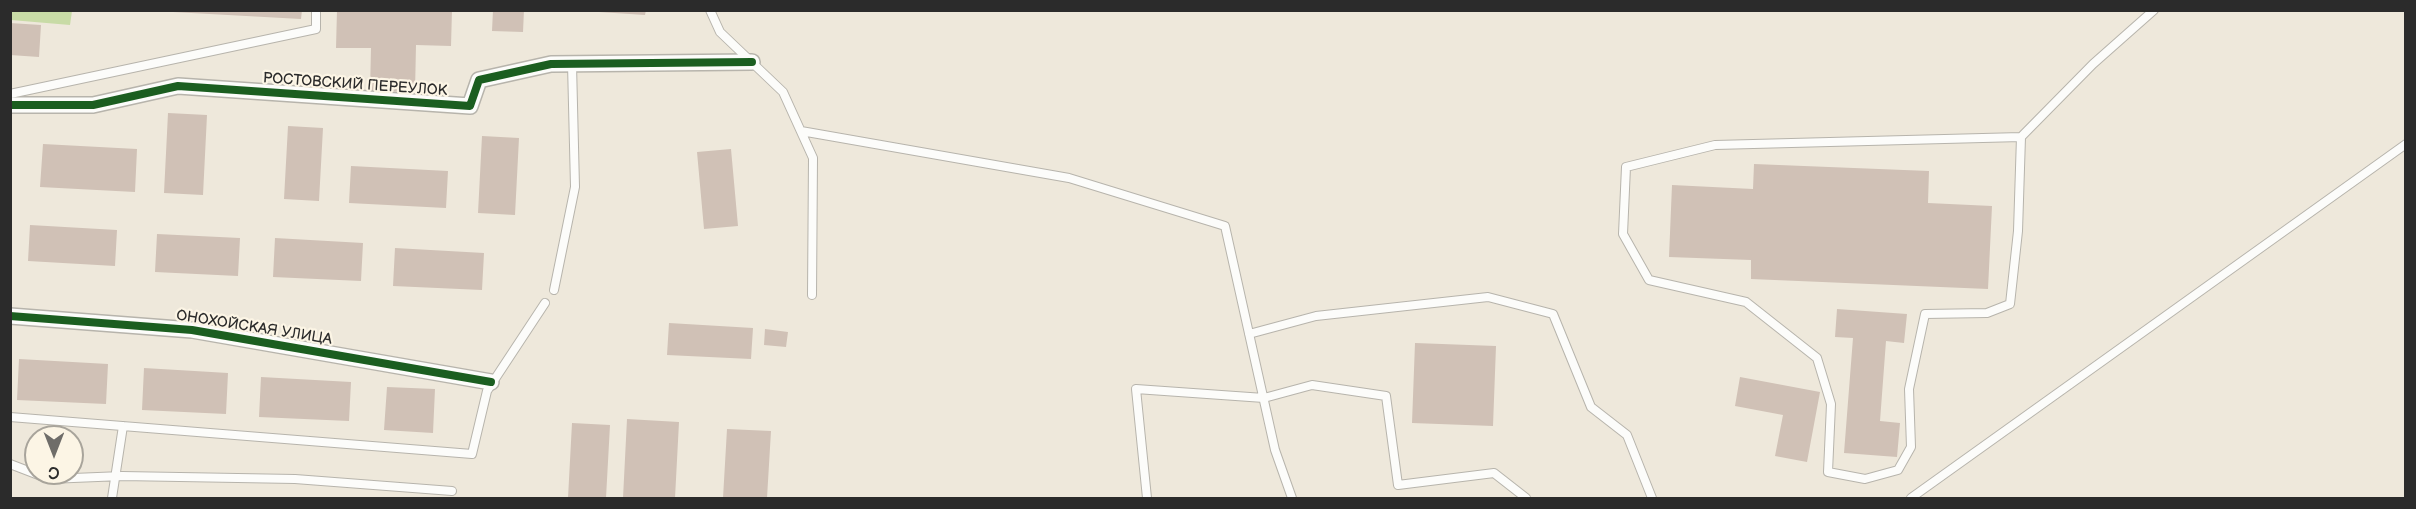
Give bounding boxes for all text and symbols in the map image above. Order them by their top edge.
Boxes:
street label: РОСТОВСКИЙ ПЕРЕУЛОК [262,70,448,100]
street label: ОНОХОЙСКАЯ УЛИЦА [175,307,333,349]
north arrow [24,425,84,485]
text: С [48,462,60,481]

